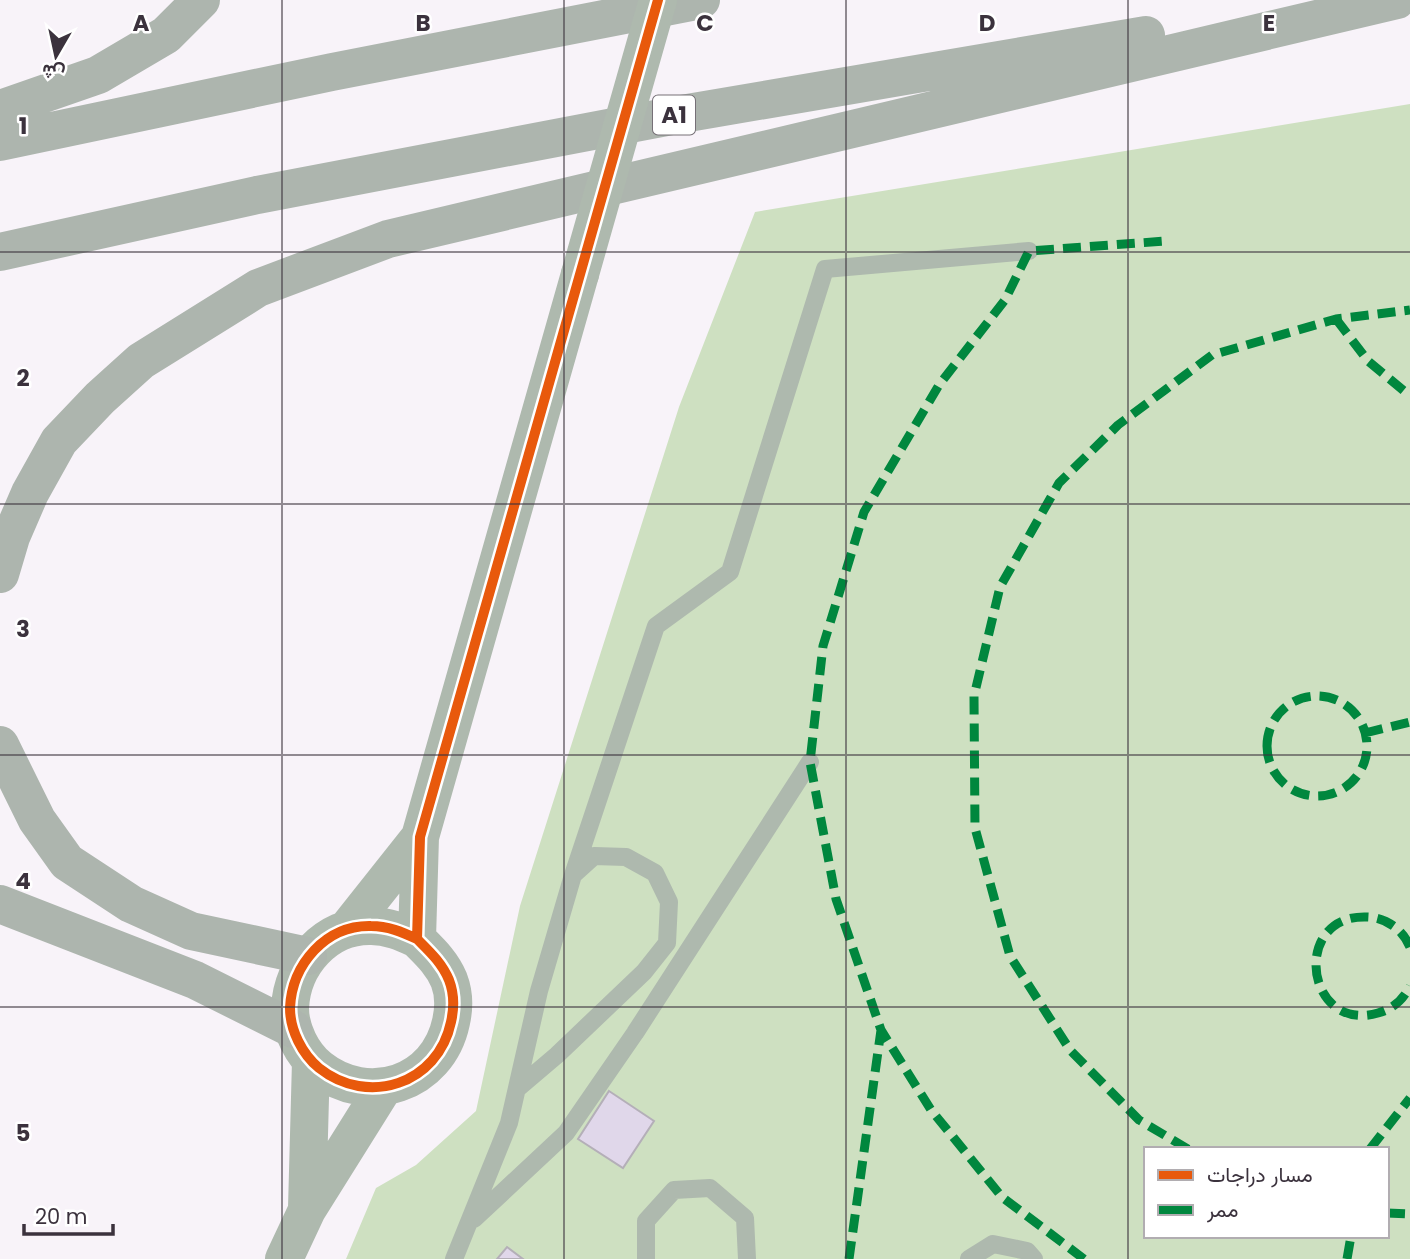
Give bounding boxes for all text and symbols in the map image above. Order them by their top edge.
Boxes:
text: A [133,7,150,39]
text: B [415,7,431,39]
text: C [696,7,714,39]
text: D [979,7,995,39]
text: E [1263,7,1275,39]
north arrow [21,21,91,91]
text: ش [40,57,67,87]
road number: A1 [653,96,695,134]
text: 1 [19,110,27,142]
text: 2 [16,362,30,394]
text: 3 [16,613,30,645]
text: 4 [15,865,31,897]
text: 5 [16,1117,30,1149]
legend [1144,1147,1389,1238]
text: مسار دراجات [1207,1160,1313,1189]
scale bar [24,1192,114,1236]
text: ممر [1206,1195,1238,1224]
text: 20 m [35,1202,88,1231]

